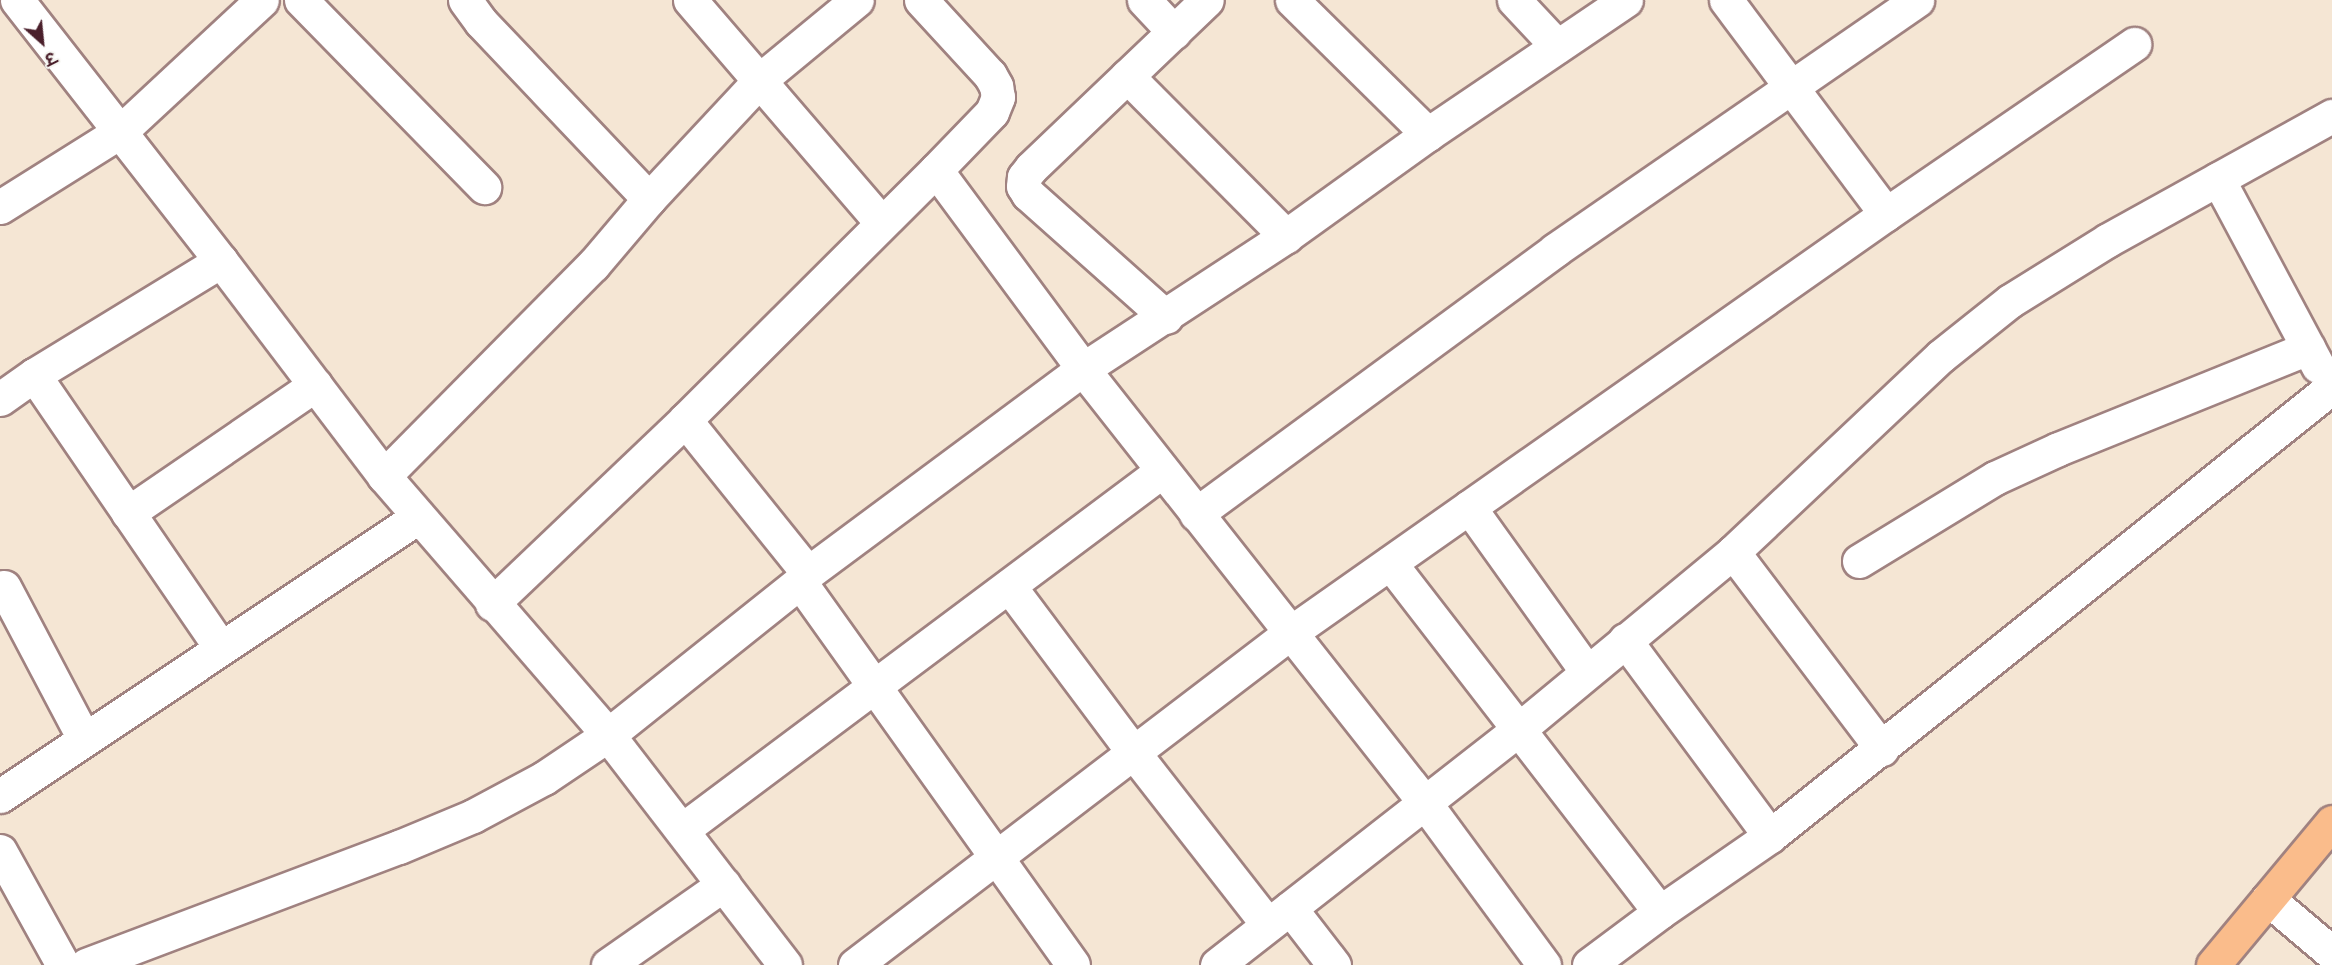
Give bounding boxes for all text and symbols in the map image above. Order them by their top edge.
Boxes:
north arrow [12,12,72,72]
text: उ [41,47,60,70]

